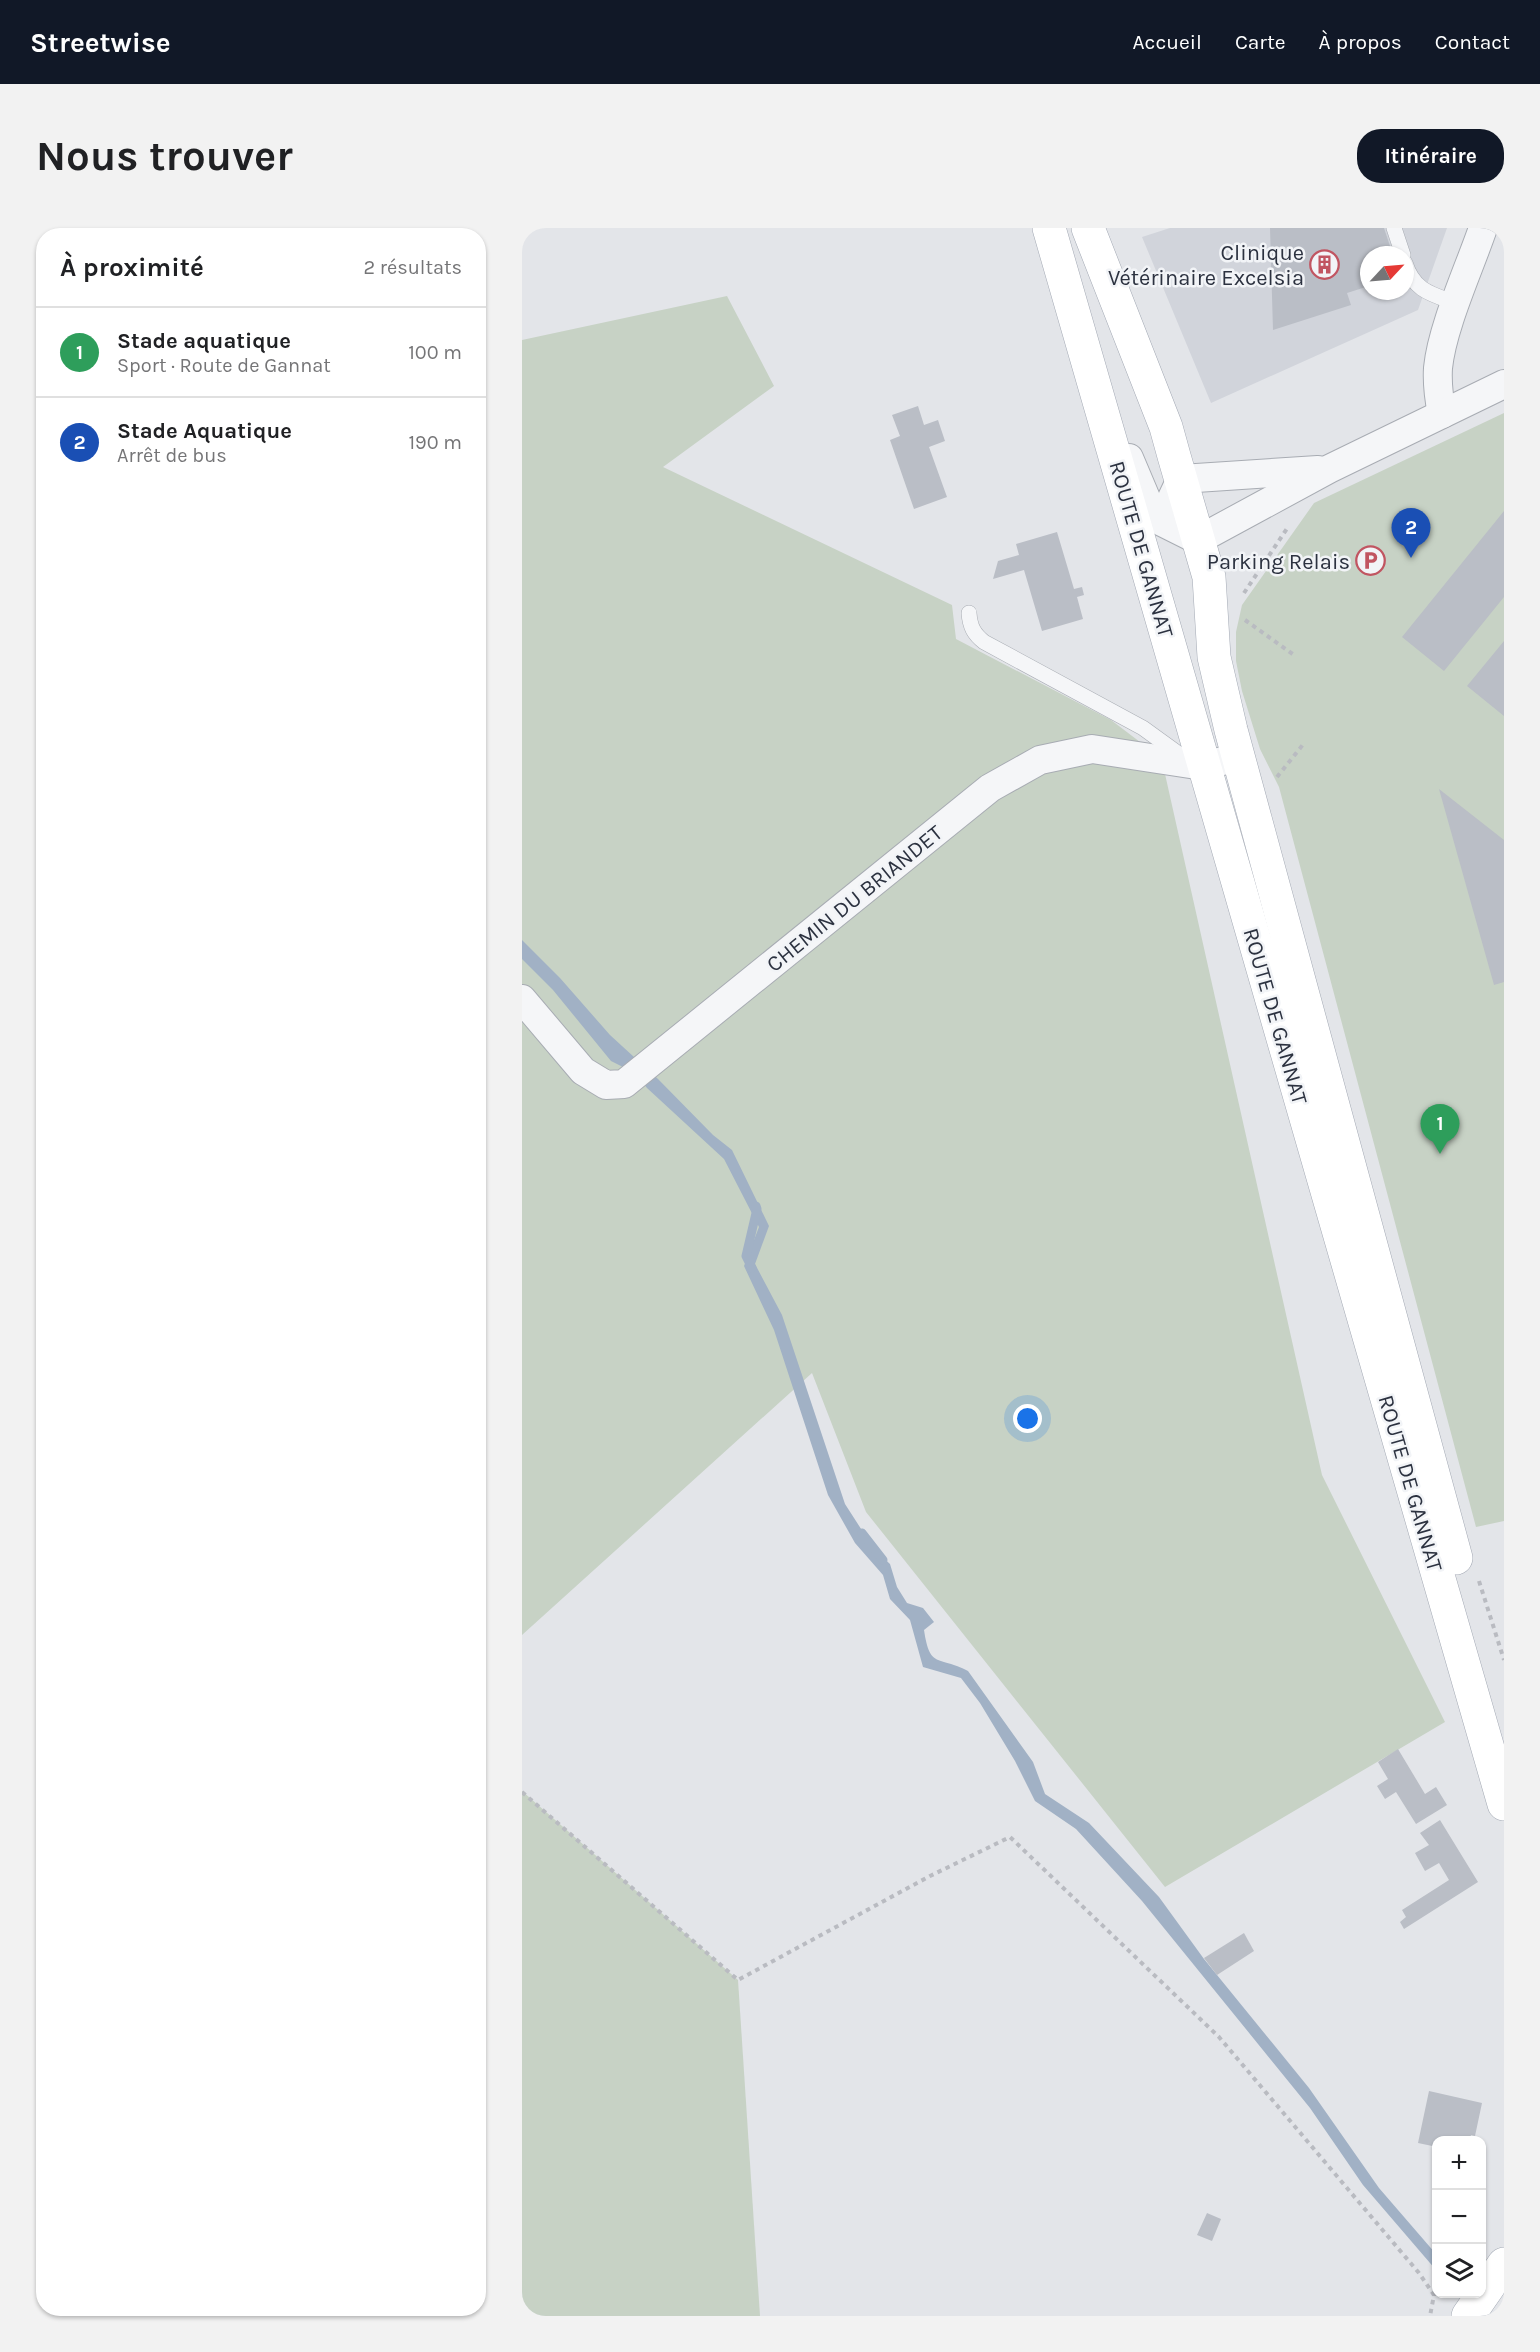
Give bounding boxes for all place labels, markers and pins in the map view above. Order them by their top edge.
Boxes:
place label: Clinique Vétérinaire Excelsia [1108,240,1304,291]
building icon: Clinique Vétérinaire Excelsia [1309,249,1341,281]
pin: 2 [1392,508,1430,558]
parking icon: Parking Relais [1355,545,1387,577]
place label: Parking Relais [1207,549,1350,575]
pin: 1 [1420,1104,1460,1154]

